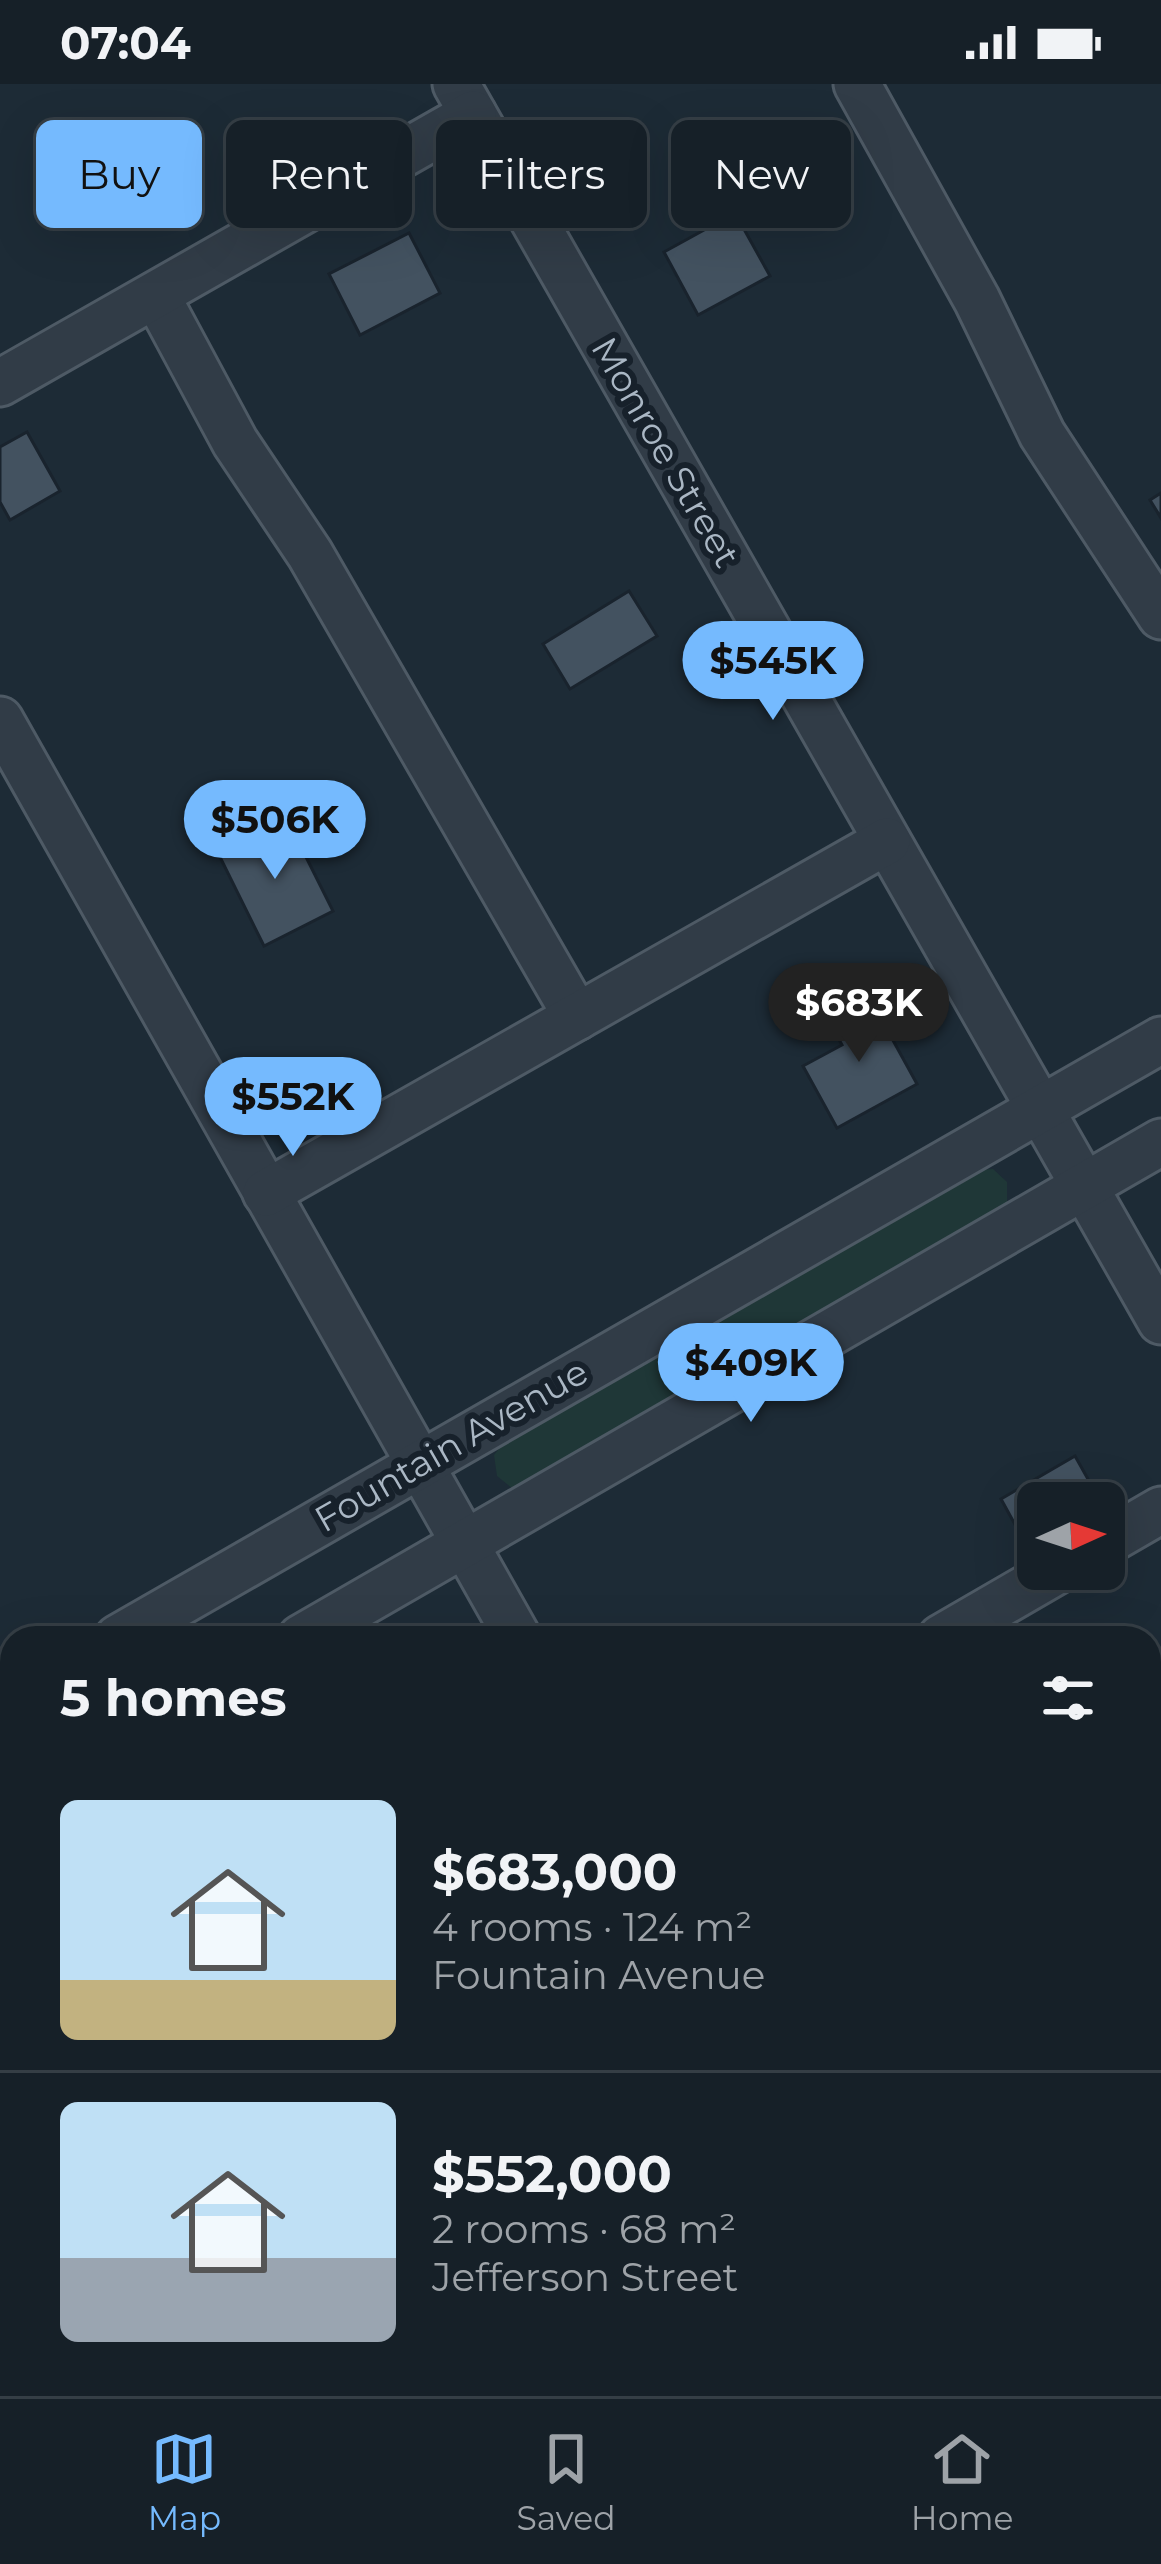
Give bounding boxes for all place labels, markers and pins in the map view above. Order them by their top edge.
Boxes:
pin: $545K [689,621,857,723]
pin: $506K [191,780,359,882]
pin: $683K [775,963,943,1065]
pin: $552K [209,1057,377,1159]
pin: $409K [667,1323,835,1425]

